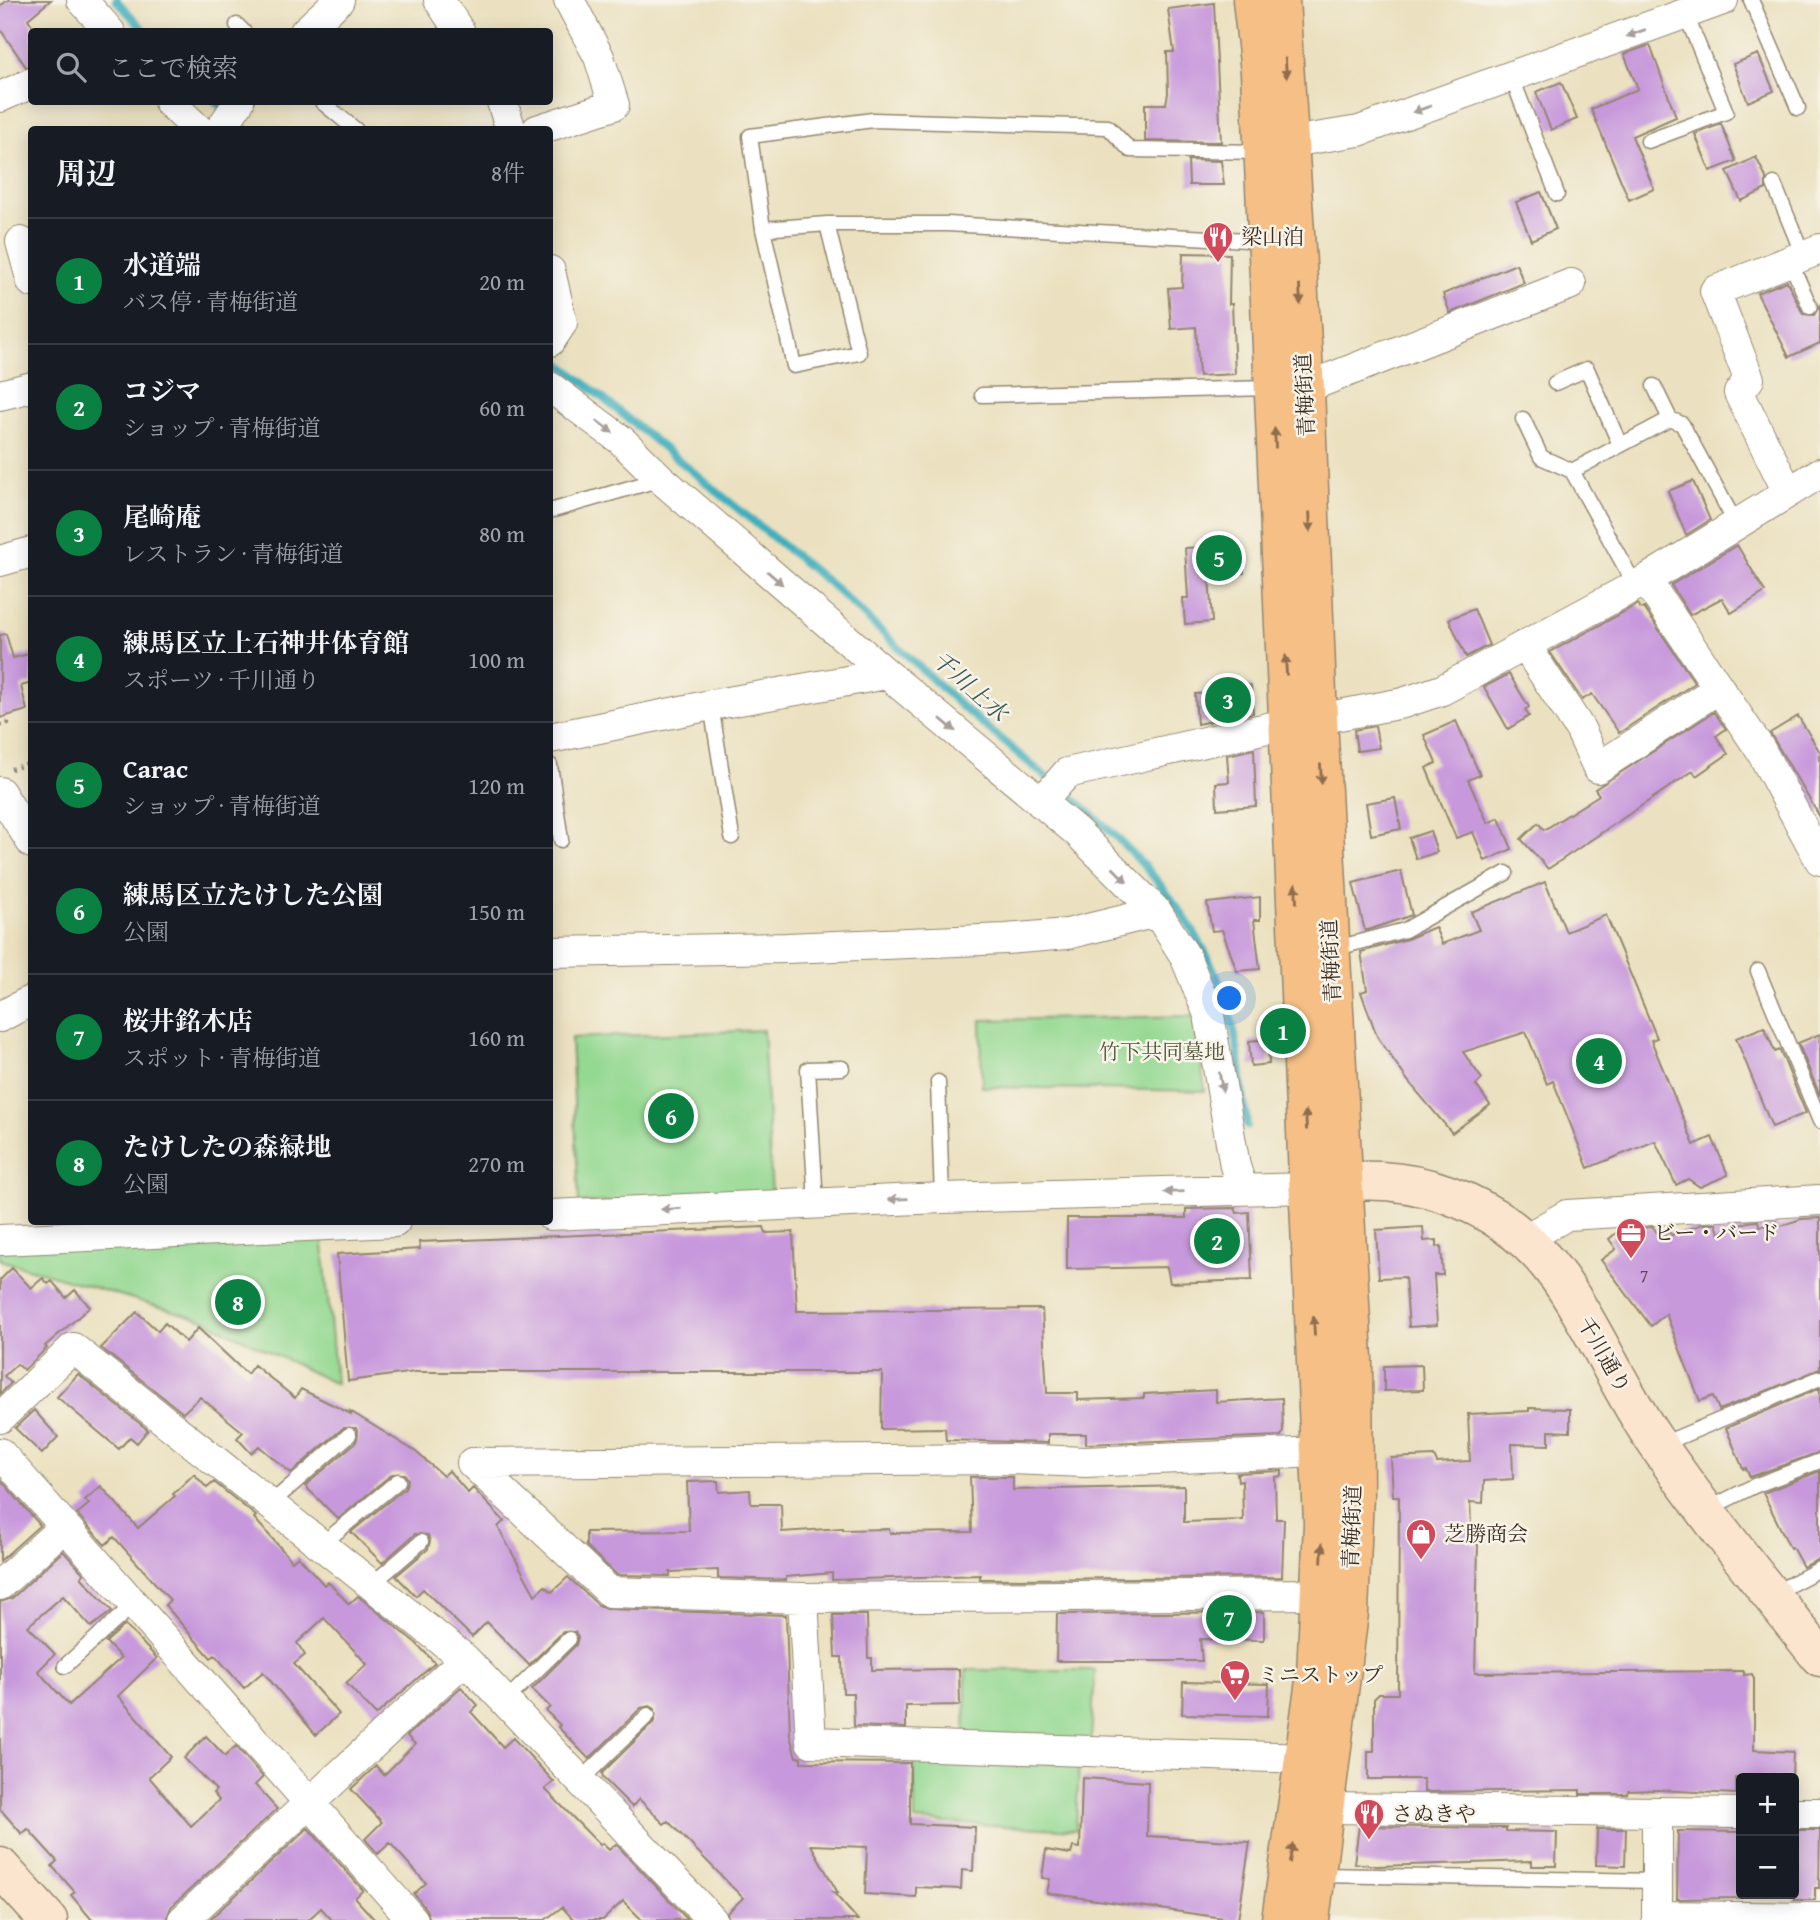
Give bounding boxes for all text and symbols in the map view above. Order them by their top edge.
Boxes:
search box [28,28,553,105]
one-way arrow [1625,28,1646,39]
icon: search [52,48,90,86]
text: ここで検索 [108,48,238,87]
one-way arrow [1281,57,1292,79]
one-way arrow [1411,104,1432,115]
text: 周辺 [56,151,116,195]
text: 8件 [491,156,525,189]
restaurant icon: 梁山泊 [1201,220,1235,264]
place label: 梁山泊 [1241,221,1304,252]
text: 水道端 [123,245,201,284]
text: 1 [73,265,85,298]
text: 20 m [479,265,525,298]
one-way arrow [1295,284,1306,306]
text: バス停 · 青梅街道 [123,285,298,318]
street label: 青梅街道 [1287,352,1322,438]
text: コジマ [123,371,201,410]
text: 2 [73,391,85,424]
text: 60 m [479,391,525,424]
text: ショップ · 青梅街道 [123,411,321,444]
one-way arrow [595,420,613,435]
one-way arrow [1270,427,1281,449]
text: 尾崎庵 [123,497,201,536]
one-way arrow [1305,512,1316,534]
text: 3 [73,517,85,550]
text: 80 m [479,517,525,550]
pin: 5 [1196,532,1242,584]
text: レストラン · 青梅街道 [123,537,343,570]
one-way arrow [766,570,784,586]
text: 練馬区立上石神井体育館 [123,623,409,662]
text: 4 [73,643,85,676]
text: 100 m [468,643,525,676]
water label: 千川上水 [925,643,1017,730]
one-way arrow [1281,654,1292,676]
text: スポーツ · 千川通り [123,663,320,696]
pin: 3 [1205,674,1251,726]
one-way arrow [940,717,957,732]
text: Carac [123,749,188,788]
one-way arrow [1315,763,1326,785]
text: 5 [73,769,85,802]
text: 120 m [468,769,525,802]
text: ショップ · 青梅街道 [123,789,321,822]
one-way arrow [1111,866,1128,883]
text: 練馬区立たけした公園 [123,875,383,914]
one-way arrow [1291,881,1302,903]
text: 6 [73,895,85,928]
text: 150 m [468,895,525,928]
text: 公園 [123,915,169,948]
street label: 青梅街道 [1313,918,1348,1004]
your location [1212,981,1246,1015]
text: 桜井銘木店 [123,1001,253,1040]
pin: 1 [1260,1005,1306,1057]
text: 7 [73,1021,85,1054]
text: 160 m [468,1021,525,1054]
pin: 4 [1576,1035,1622,1087]
park label: 竹下共同墓地 [1099,1036,1225,1067]
text: スポット · 青梅街道 [123,1041,321,1074]
one-way arrow [1215,1071,1226,1093]
pin: 6 [648,1090,694,1142]
one-way arrow [1301,1109,1312,1131]
text: たけしたの森緑地 [123,1127,331,1166]
text: 8 [73,1147,85,1180]
text: 270 m [468,1147,525,1180]
text: 公園 [123,1167,169,1200]
one-way arrow [1163,1187,1185,1198]
one-way arrow [887,1194,909,1205]
one-way arrow [659,1204,681,1215]
pin: 2 [1194,1215,1240,1267]
office icon: ビー・バード [1614,1216,1648,1260]
place label: ビー・バード [1654,1217,1779,1248]
house number: 7 [1640,1262,1648,1289]
pin: 8 [215,1276,261,1328]
street label: 千川通り [1570,1311,1639,1399]
one-way arrow [1308,1315,1319,1337]
street label: 青梅街道 [1335,1484,1368,1569]
shop icon: 芝勝商会 [1404,1517,1438,1561]
place label: 芝勝商会 [1444,1518,1528,1549]
one-way arrow [1316,1542,1327,1564]
pin: 7 [1206,1592,1252,1644]
supermarket icon: ミニストップ [1218,1658,1252,1702]
place label: ミニストップ [1258,1659,1383,1690]
map controls [1736,1773,1799,1899]
button: + [1736,1773,1799,1836]
restaurant icon: さぬきや [1352,1797,1386,1841]
place label: さぬきや [1392,1798,1476,1829]
button: − [1736,1836,1799,1899]
one-way arrow [1286,1841,1297,1863]

